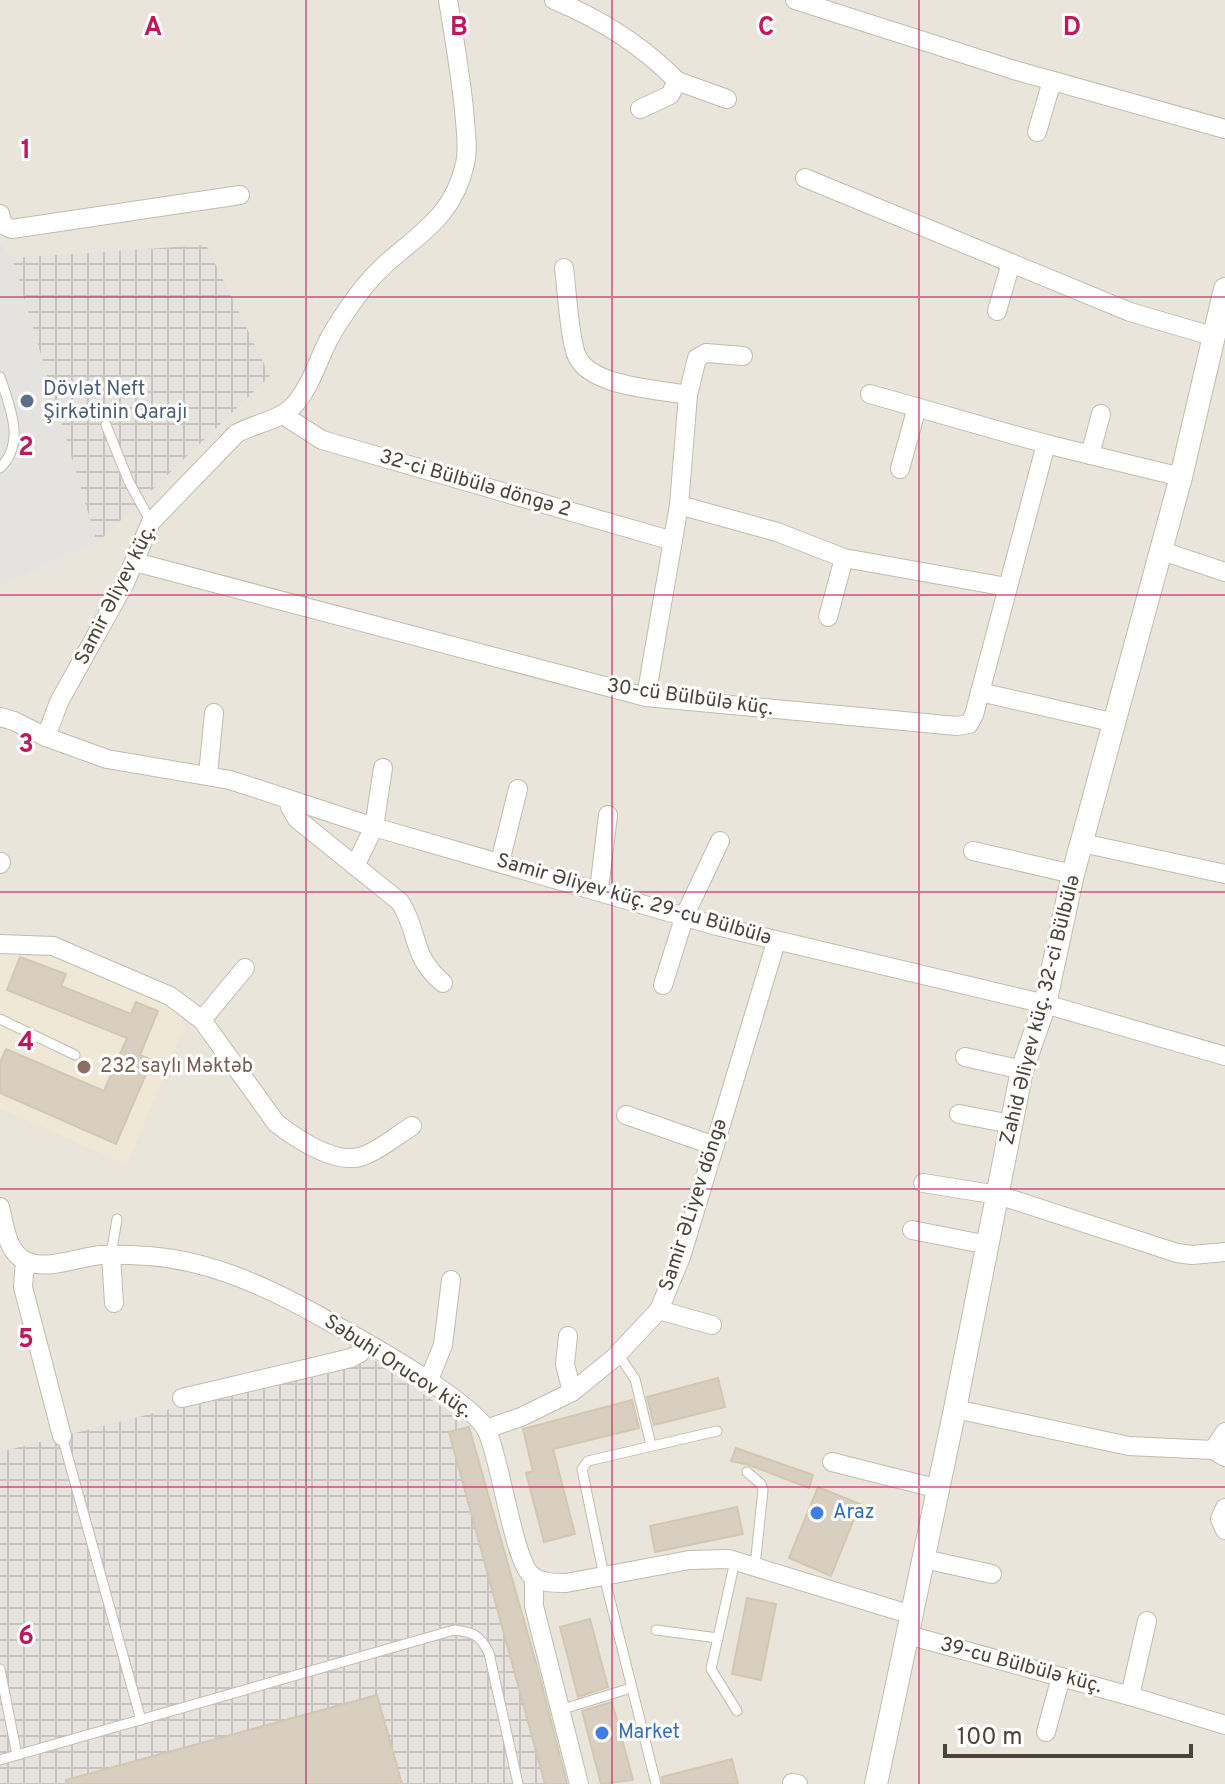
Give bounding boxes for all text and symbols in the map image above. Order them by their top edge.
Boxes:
text: A [144,12,162,45]
text: B [450,12,468,45]
text: C [758,12,774,45]
text: D [1063,12,1081,45]
text: 1 [21,135,31,168]
place label: Dövlət Neft Şirkətinin Qarajı [43,377,187,426]
marker: Dövlət Neft Şirkətinin Qarajı [18,392,36,410]
text: 2 [18,432,34,465]
street label: 32-ci Bülbülə döngə 2 [376,444,574,524]
street label: Samir Əliyev küç. [69,520,163,670]
street label: 30-cü Bülbülə küç. [605,673,775,723]
text: 3 [18,729,34,762]
street label: Samir Əliyev küç. 29-cu Bülbülə [493,848,775,952]
street label: Zahid Əliyev küç. 32-ci Bülbülə [995,872,1087,1148]
text: 4 [18,1027,34,1060]
place label: 232 saylı Məktəb [100,1054,253,1080]
marker: 232 saylı Məktəb [75,1058,93,1076]
street label: Samir ƏLiyev döngə [654,1115,734,1295]
street label: Səbuhi Orucov küç. [319,1309,477,1425]
text: 5 [18,1324,34,1357]
place label: Araz [833,1500,875,1526]
marker: Araz [808,1504,826,1522]
text: 6 [18,1621,34,1654]
street label: 39-cu Bülbülə küç. [937,1632,1105,1700]
scale bar [945,1708,1191,1758]
place label: Market [618,1720,680,1746]
text: 100 m [957,1723,1023,1753]
marker: Market [593,1724,611,1742]

